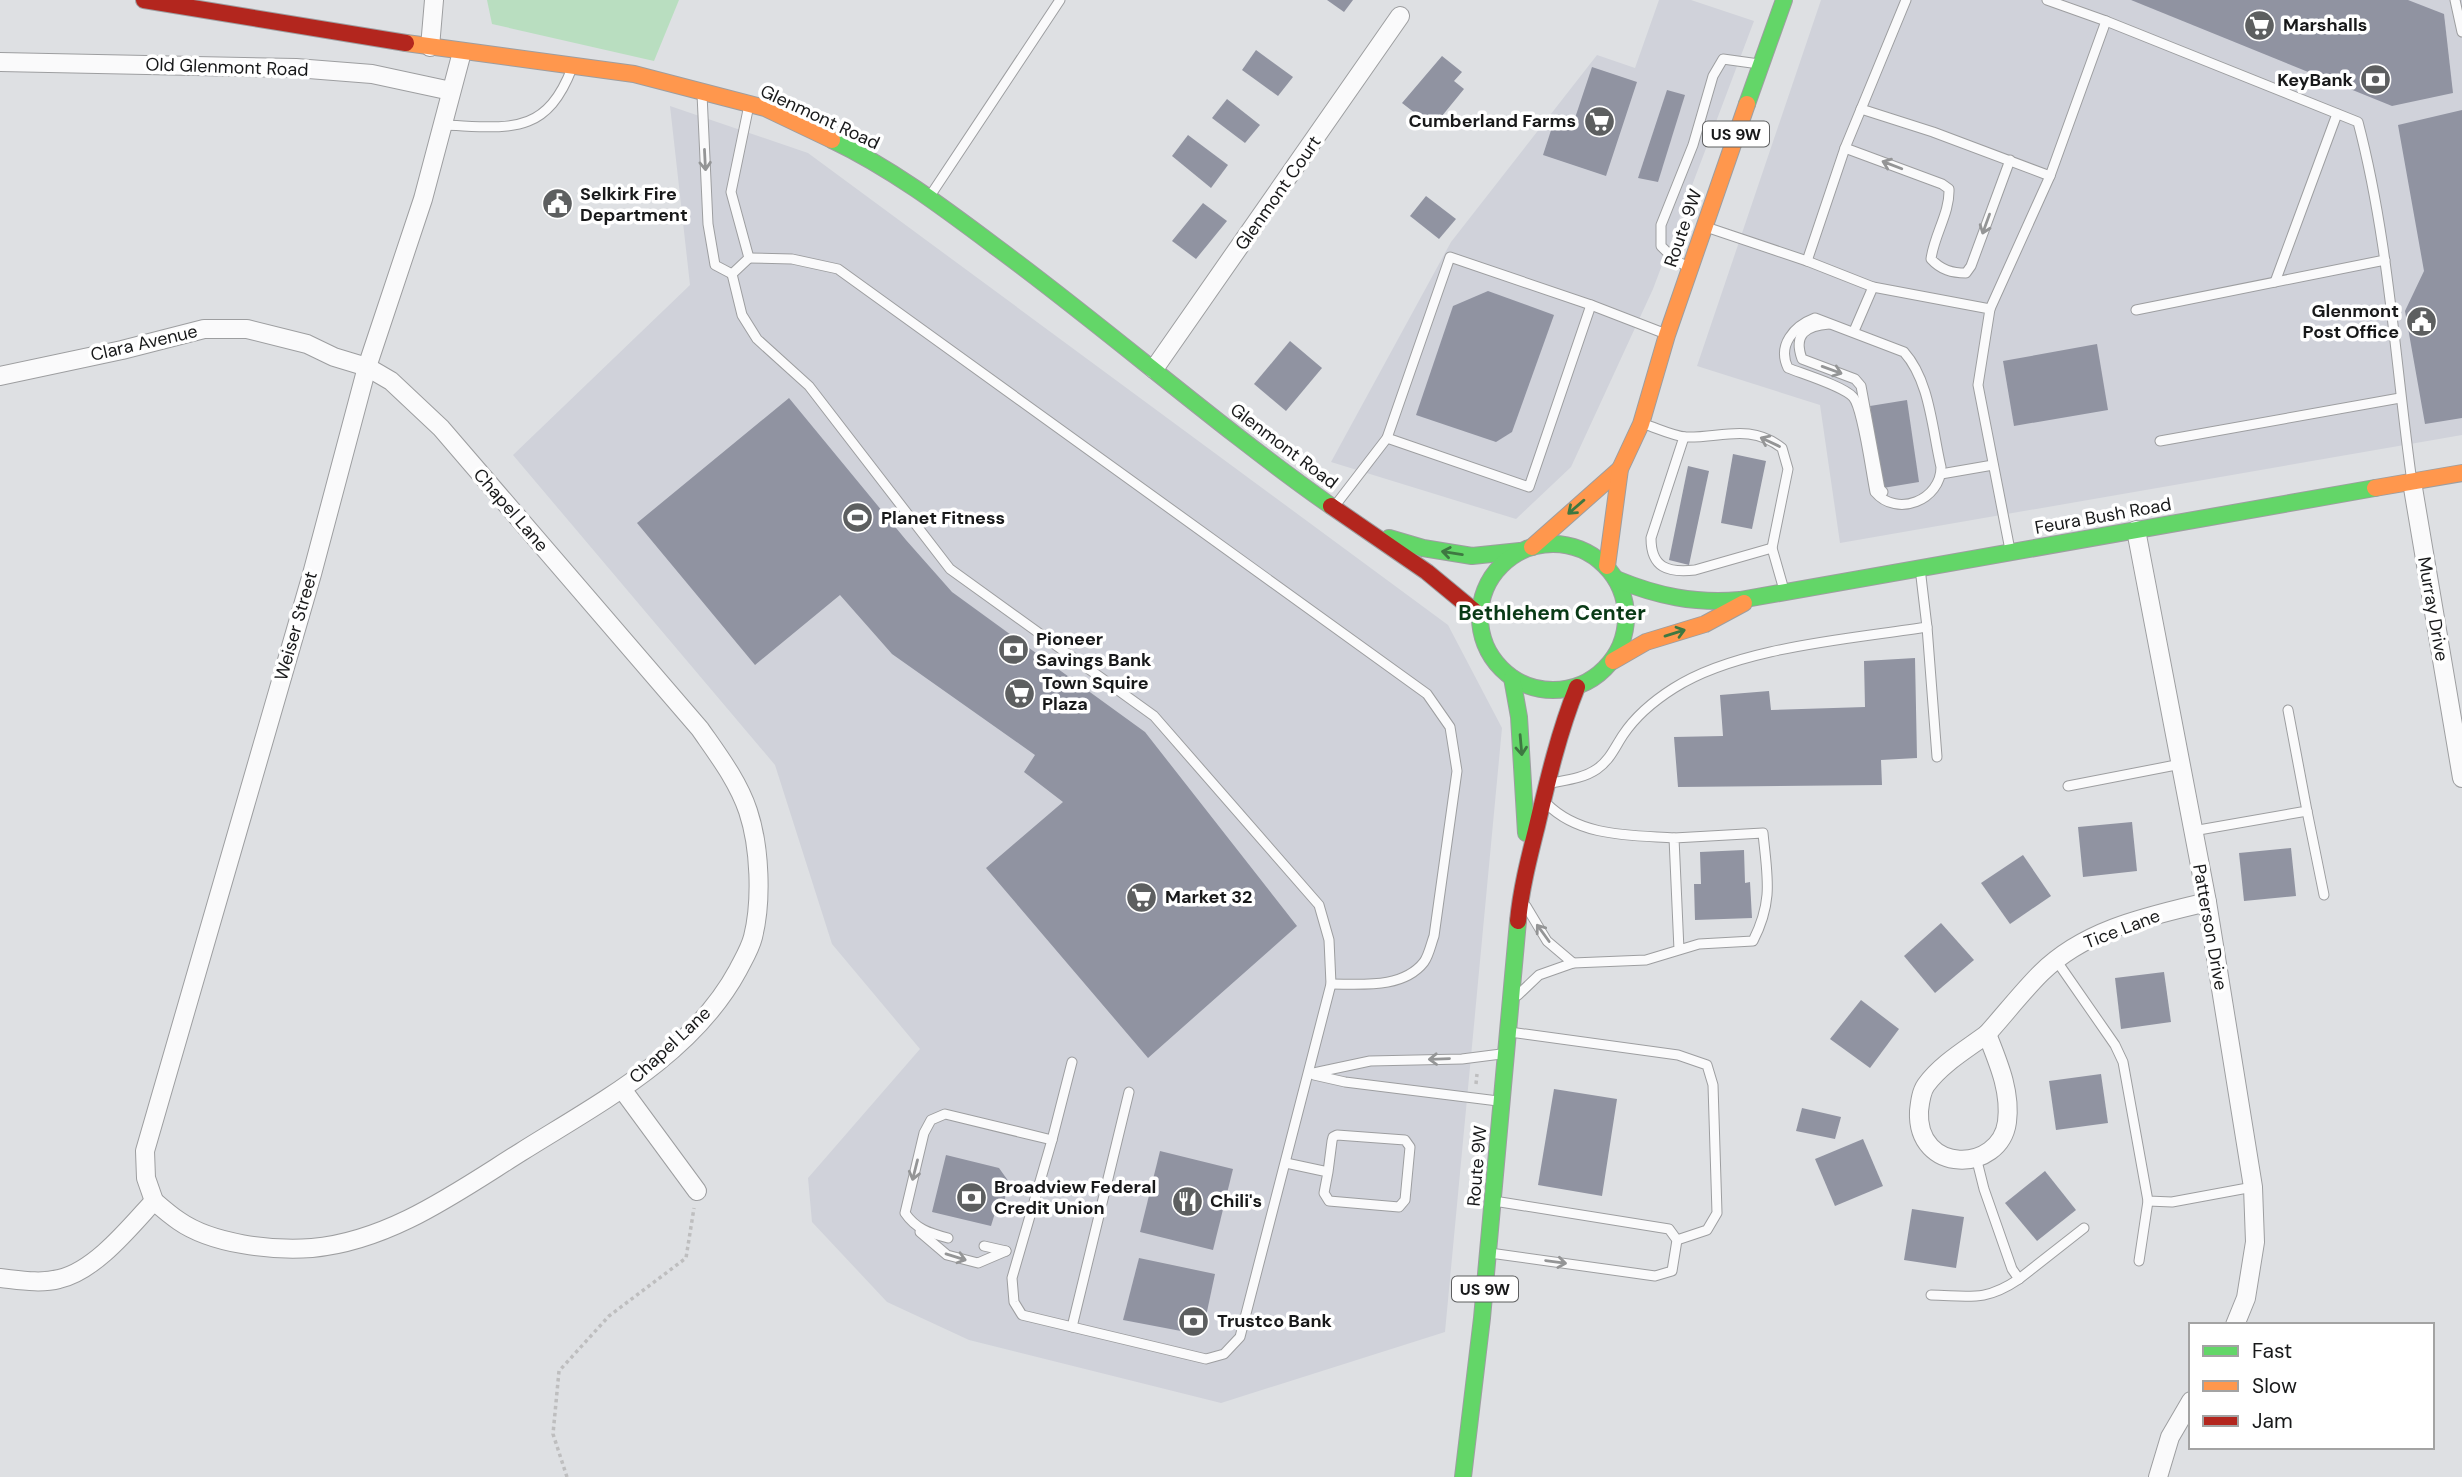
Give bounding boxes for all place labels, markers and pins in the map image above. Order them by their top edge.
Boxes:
supermarket icon: Marshalls [2243,8,2277,42]
place label: Marshalls [2283,13,2367,37]
bank icon: KeyBank [2359,63,2393,97]
place label: KeyBank [2277,68,2354,92]
supermarket icon: Cumberland Farms [1582,104,1616,138]
place label: Cumberland Farms [1409,109,1576,133]
place label: Selkirk Fire Department [580,182,688,227]
public building icon: Selkirk Fire Department [540,187,574,221]
place label: Glenmont Post Office [2303,299,2399,344]
public building icon: Glenmont Post Office [2405,304,2439,338]
sports icon: Planet Fitness [841,501,875,535]
place label: Planet Fitness [881,506,1005,530]
place label: Pioneer Savings Bank [1036,627,1152,672]
bank icon: Pioneer Savings Bank [996,632,1030,666]
place label: Town Squire Plaza [1042,671,1149,716]
supermarket icon: Town Squire Plaza [1002,676,1036,710]
supermarket icon: Market 32 [1125,880,1159,914]
place label: Market 32 [1165,885,1252,909]
place label: Broadview Federal Credit Union [994,1175,1156,1220]
bank icon: Broadview Federal Credit Union [954,1180,988,1214]
restaurant icon: Chili's [1170,1184,1204,1218]
place label: Chili's [1210,1189,1262,1213]
bank icon: Trustco Bank [1177,1304,1211,1338]
place label: Trustco Bank [1217,1309,1332,1333]

